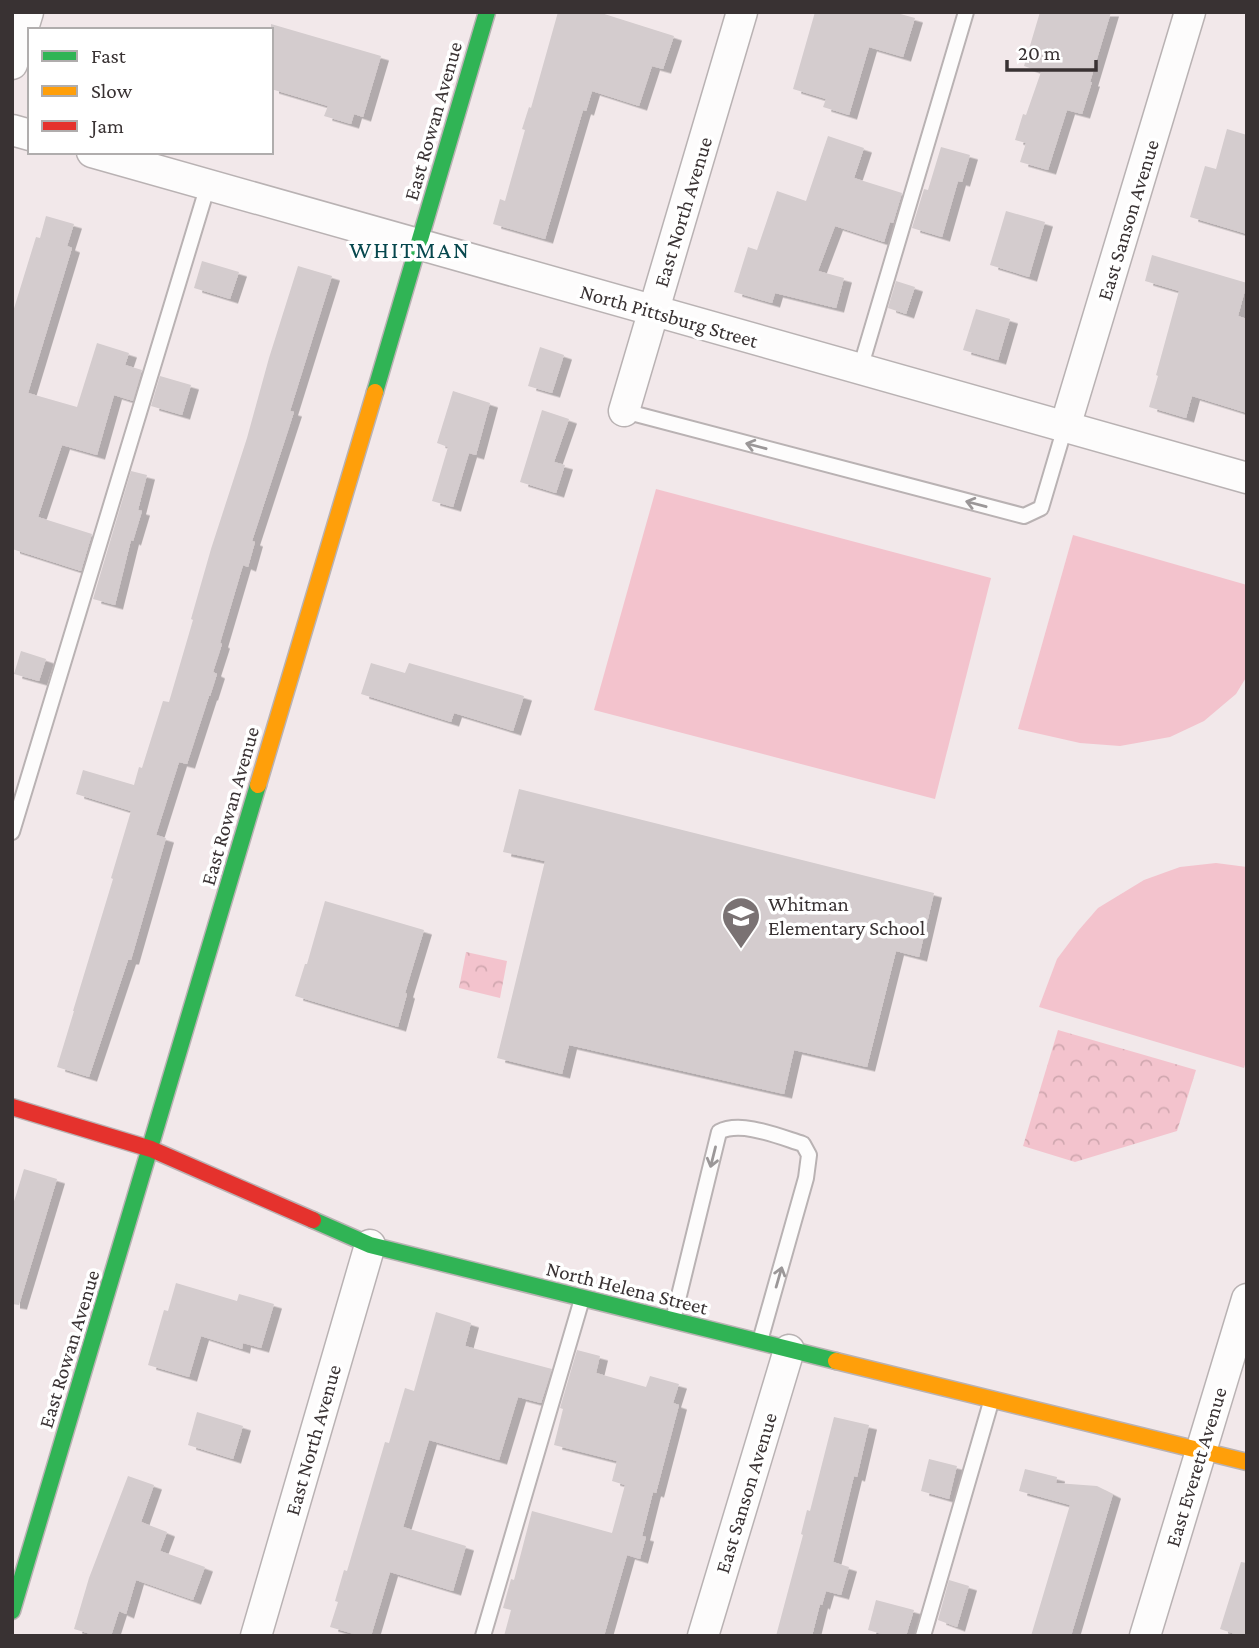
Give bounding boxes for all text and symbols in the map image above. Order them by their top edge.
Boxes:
legend [28,28,273,154]
scale bar [1007,28,1096,72]
street label: East Rowan Avenue [399,39,467,203]
text: 20 m [1018,41,1061,65]
text: Fast [91,44,127,68]
text: Slow [91,79,133,103]
text: Jam [89,114,124,138]
street label: East North Avenue [649,134,717,290]
street label: East Sanson Avenue [1092,137,1164,303]
district label: WHITMAN [349,236,471,263]
street label: North Pittsburg Street [577,279,762,353]
one-way arrow [745,439,768,452]
one-way arrow [965,496,987,509]
street label: East Rowan Avenue [196,724,264,888]
place label: Whitman Elementary School [768,892,925,940]
school or university icon: Whitman Elementary School [720,895,762,950]
one-way arrow [706,1145,719,1168]
street label: North Helena Street [544,1256,711,1320]
one-way arrow [773,1266,786,1288]
street label: East Rowan Avenue [34,1267,104,1431]
street label: East North Avenue [280,1362,346,1518]
street label: East Everett Avenue [1160,1384,1232,1550]
street label: East Sanson Avenue [710,1410,782,1576]

